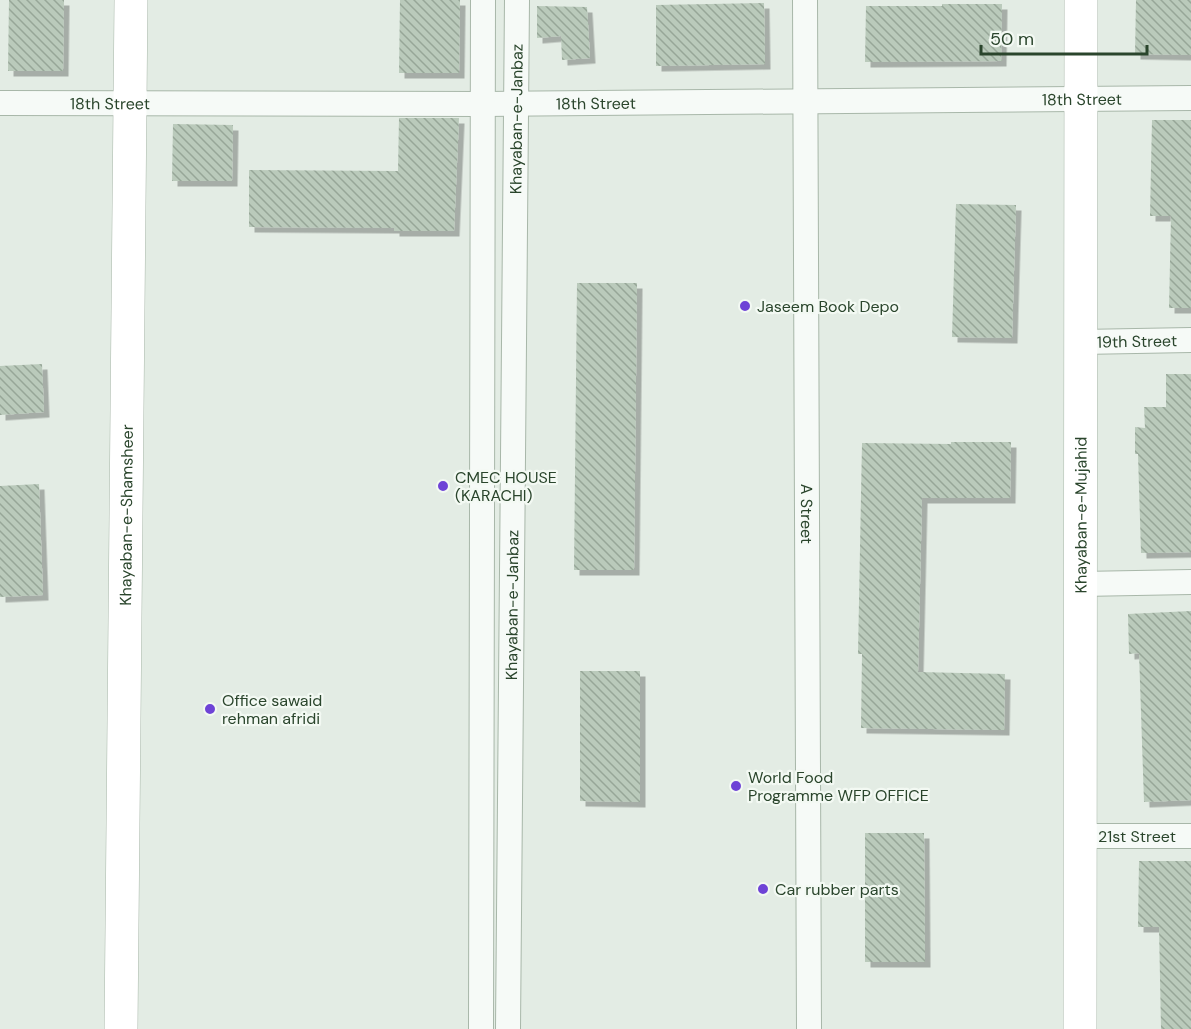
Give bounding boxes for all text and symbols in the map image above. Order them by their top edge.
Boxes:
scale bar [981,18,1148,56]
text: 50 m [990,27,1034,51]
street label: Khayaban-e-Janbaz [505,44,527,194]
street label: 18th Street [1042,88,1122,110]
street label: 18th Street [556,92,636,114]
street label: 18th Street [70,93,150,114]
place label: Jaseem Book Depo [757,296,899,317]
marker: Jaseem Book Depo [738,299,752,313]
street label: 19th Street [1097,330,1177,352]
street label: Khayaban-e-Shamsheer [115,424,137,606]
street label: Khayaban-e-Mujahid [1070,437,1091,593]
place label: CMEC HOUSE (KARACHI) [455,467,557,506]
marker: CMEC HOUSE (KARACHI) [436,479,450,493]
street label: A Street [796,484,818,544]
street label: Khayaban-e-Janbaz [501,530,523,680]
place label: Office sawaid rehman afridi [222,690,322,729]
marker: Office sawaid rehman afridi [203,702,217,716]
place label: World Food Programme WFP OFFICE [748,767,929,806]
marker: World Food Programme WFP OFFICE [729,779,743,793]
street label: 21st Street [1098,826,1176,847]
place label: Car rubber parts [775,879,899,900]
marker: Car rubber parts [756,882,770,896]

